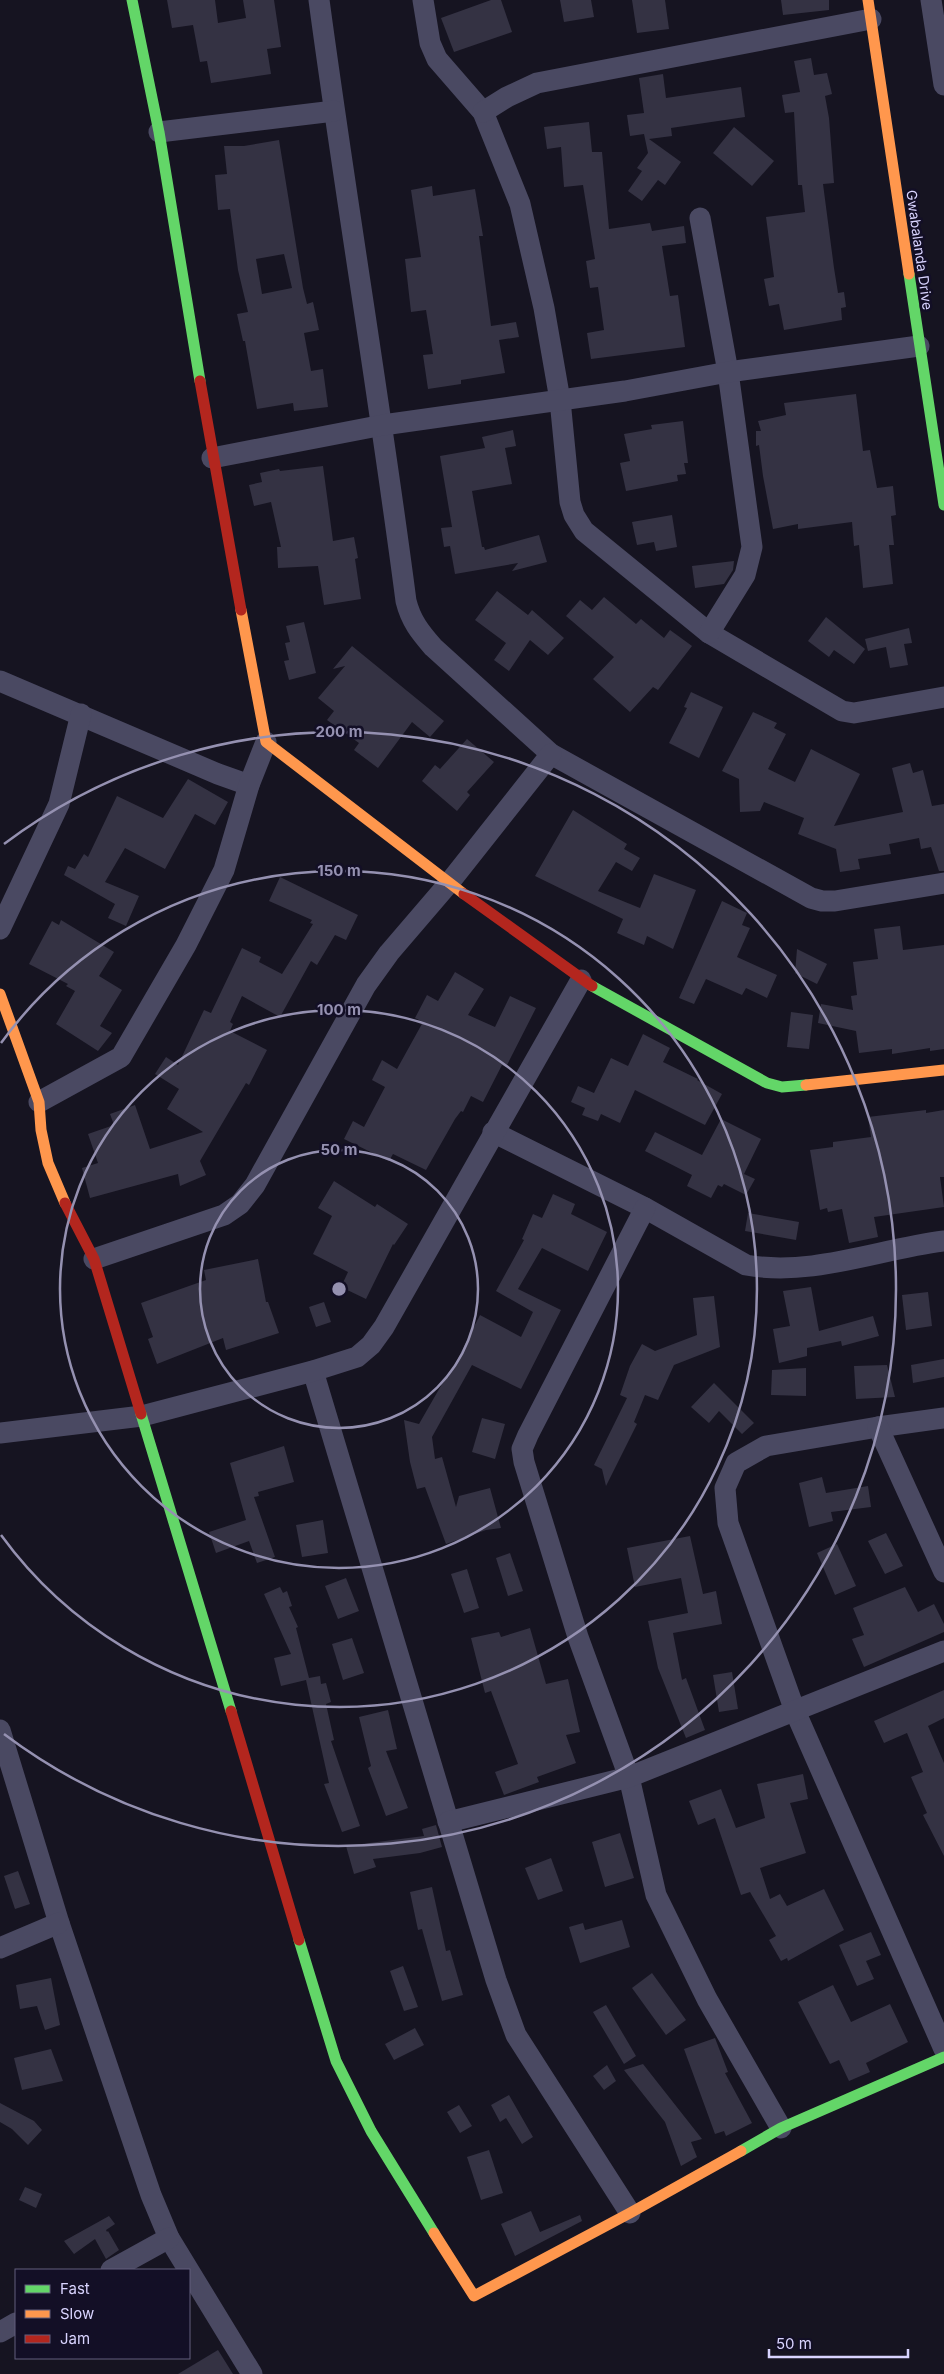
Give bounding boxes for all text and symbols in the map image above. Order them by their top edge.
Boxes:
street label: Gwabalanda Drive [903,189,937,311]
text: 200 m [316,722,362,741]
text: 150 m [317,861,361,880]
text: 100 m [317,1000,361,1019]
text: 50 m [321,1140,357,1159]
centre of rings [330,1280,348,1298]
legend [15,2269,190,2359]
text: Fast [60,2279,90,2298]
text: Slow [60,2304,94,2323]
scale bar [769,2326,908,2358]
text: Jam [60,2329,90,2348]
text: 50 m [776,2334,812,2353]

